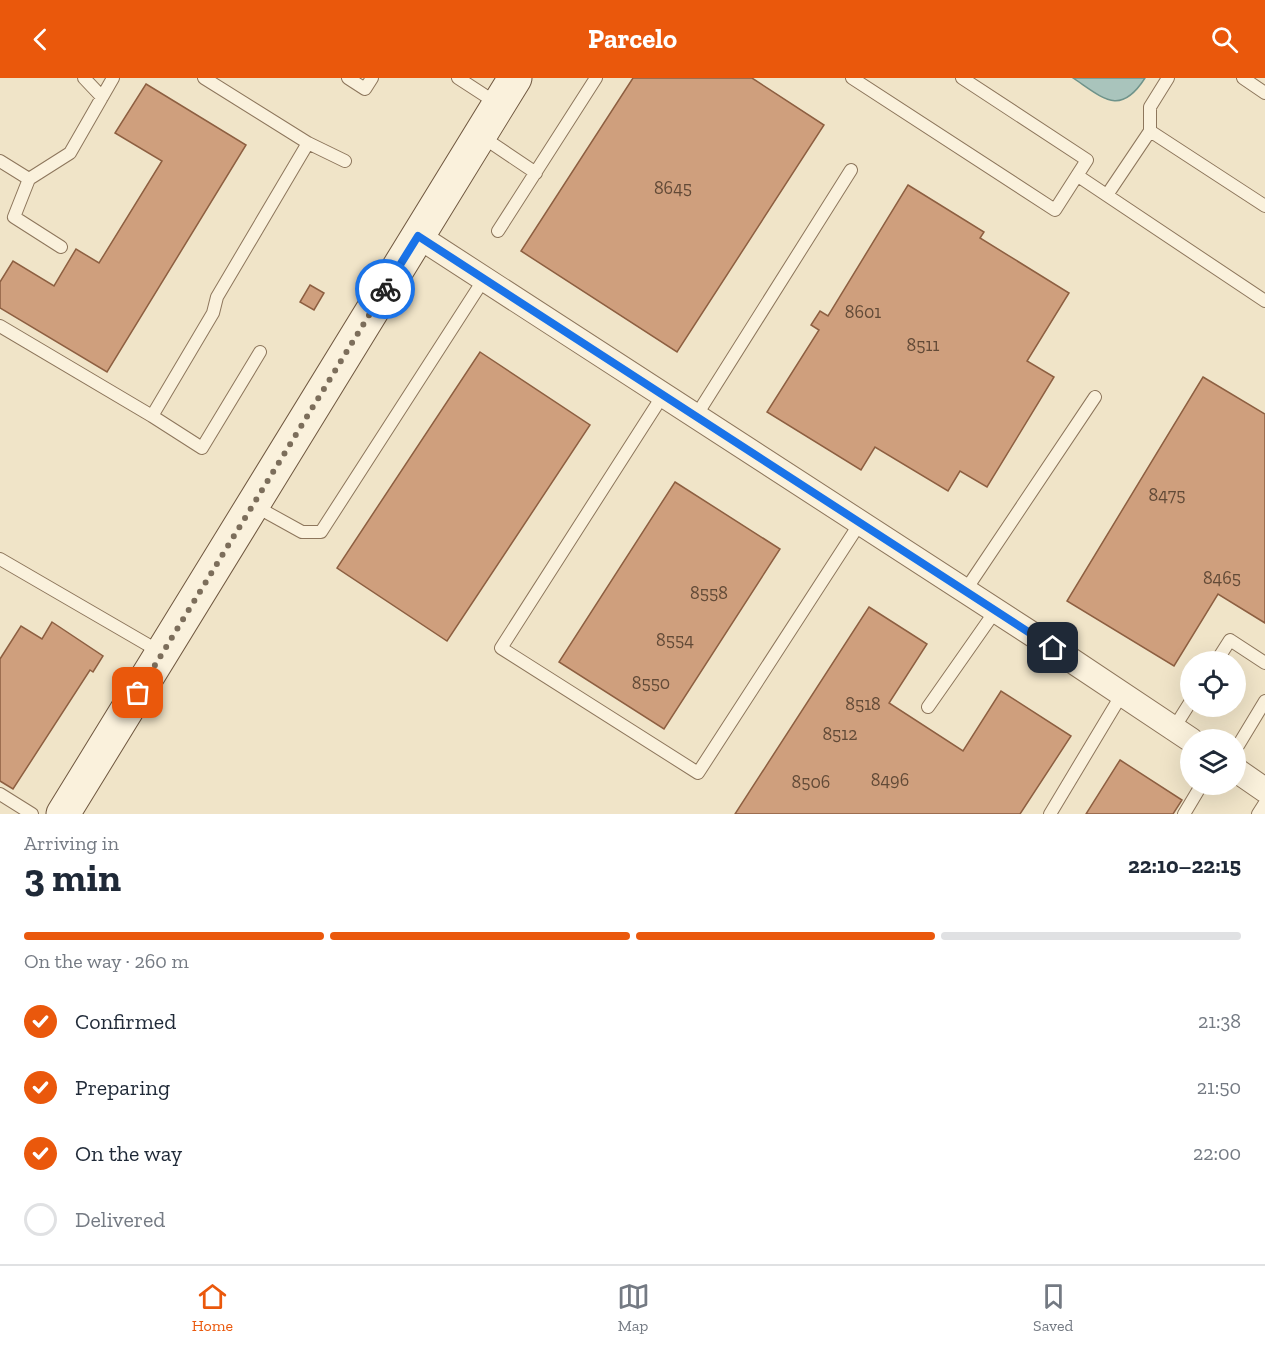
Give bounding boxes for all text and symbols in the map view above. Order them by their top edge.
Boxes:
icon: back [24,23,57,56]
text: Parcelo [588,23,677,55]
icon: search [1208,23,1241,56]
house number: 8645 [654,177,692,199]
courier [355,259,415,319]
icon: bike [369,273,402,306]
house number: 8601 [845,301,881,323]
house number: 8511 [907,334,939,356]
house number: 8475 [1149,484,1185,506]
house number: 8465 [1203,567,1241,589]
house number: 8558 [690,582,728,604]
pin [1027,622,1078,673]
house number: 8554 [656,629,694,651]
icon: home [1036,631,1069,664]
map controls [1180,651,1246,795]
button: locate [1180,651,1246,717]
pin [112,667,163,718]
house number: 8550 [632,672,670,694]
icon: bag [121,676,154,709]
house number: 8518 [845,693,881,715]
house number: 8512 [822,723,858,745]
button: layers [1180,729,1246,795]
house number: 8496 [871,769,909,791]
house number: 8506 [792,771,830,793]
text: Arriving in [24,831,119,855]
text: 22:10–22:15 [1128,852,1241,879]
text: 3 min [24,854,121,901]
text: On the way · 260 m [24,949,189,973]
icon: check [24,1005,57,1038]
text: Confirmed [75,1008,176,1035]
text: 21:38 [1198,1009,1241,1033]
icon: check [24,1071,57,1104]
text: Preparing [75,1074,170,1101]
text: 21:50 [1197,1075,1241,1099]
icon: check [24,1137,57,1170]
text: On the way [75,1140,182,1167]
text: 22:00 [1193,1141,1241,1165]
text: Delivered [75,1206,165,1233]
tab: Home [192,1280,233,1335]
tab: Map [617,1280,650,1335]
tab: Saved [1033,1280,1073,1335]

